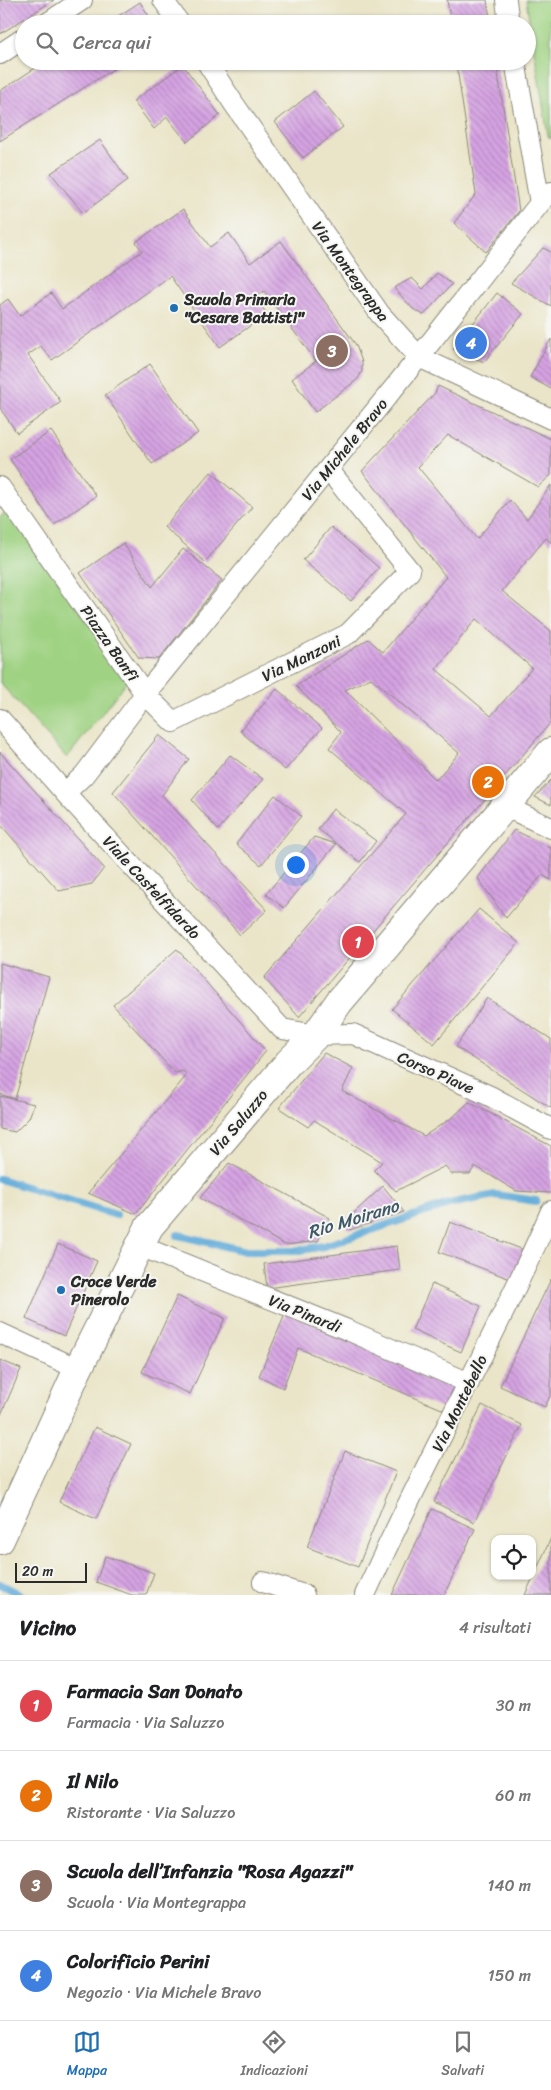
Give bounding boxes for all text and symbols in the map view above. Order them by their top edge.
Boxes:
search box [15,15,536,70]
text: Cerca qui [73,26,151,59]
icon: search [33,29,61,57]
street label: Via Montegrappa [304,215,397,328]
place label: Scuola Primaria "Cesare Battisti" [183,285,305,332]
marker: Scuola Primaria "Cesare Battisti" [168,302,180,314]
pin: 4 [455,324,487,362]
pin: 3 [316,332,348,370]
street label: Via Michele Bravo [293,391,395,507]
street label: Piazza Banfi [72,599,147,689]
street label: Via Manzoni [257,626,346,690]
pin: 2 [472,763,504,801]
street label: Viale Castelfidardo [95,828,208,946]
your location [283,852,309,878]
pin: 1 [342,923,374,961]
street label: Corso Piave [393,1043,479,1102]
street label: Via Saluzzo [201,1082,275,1163]
water label: Rio Moirano [303,1190,404,1248]
place label: Croce Verde Pinerolo [70,1267,157,1314]
marker: Croce Verde Pinerolo [55,1284,67,1296]
street label: Via Pinardi [264,1286,346,1341]
street label: Via Montebello [423,1349,496,1457]
map controls [491,1535,536,1580]
button: locate [491,1535,536,1580]
text: 20 m [22,1559,53,1584]
scale bar [15,1560,88,1583]
text: Vicino [20,1609,76,1647]
text: 4 risultati [459,1613,531,1642]
text: Farmacia San Donato [67,1675,243,1708]
text: 1 [33,1691,39,1720]
text: 30 m [496,1691,531,1720]
text: Farmacia · Via Saluzzo [67,1708,224,1737]
text: Il Nilo [67,1765,118,1798]
text: 2 [31,1781,41,1810]
text: 60 m [495,1781,531,1810]
text: Ristorante · Via Saluzzo [67,1798,235,1827]
text: Scuola dell’Infanzia "Rosa Agazzi" [67,1855,352,1888]
text: 3 [32,1871,40,1900]
text: 140 m [488,1871,531,1900]
text: Scuola · Via Montegrappa [67,1888,246,1917]
text: Colorificio Perini [67,1945,209,1978]
text: 4 [31,1961,41,1990]
text: 150 m [488,1961,531,1990]
text: Negozio · Via Michele Bravo [67,1978,261,2007]
tab: Mappa [67,2028,107,2083]
tab: Indicazioni [240,2028,308,2083]
tab: Salvati [441,2028,484,2083]

